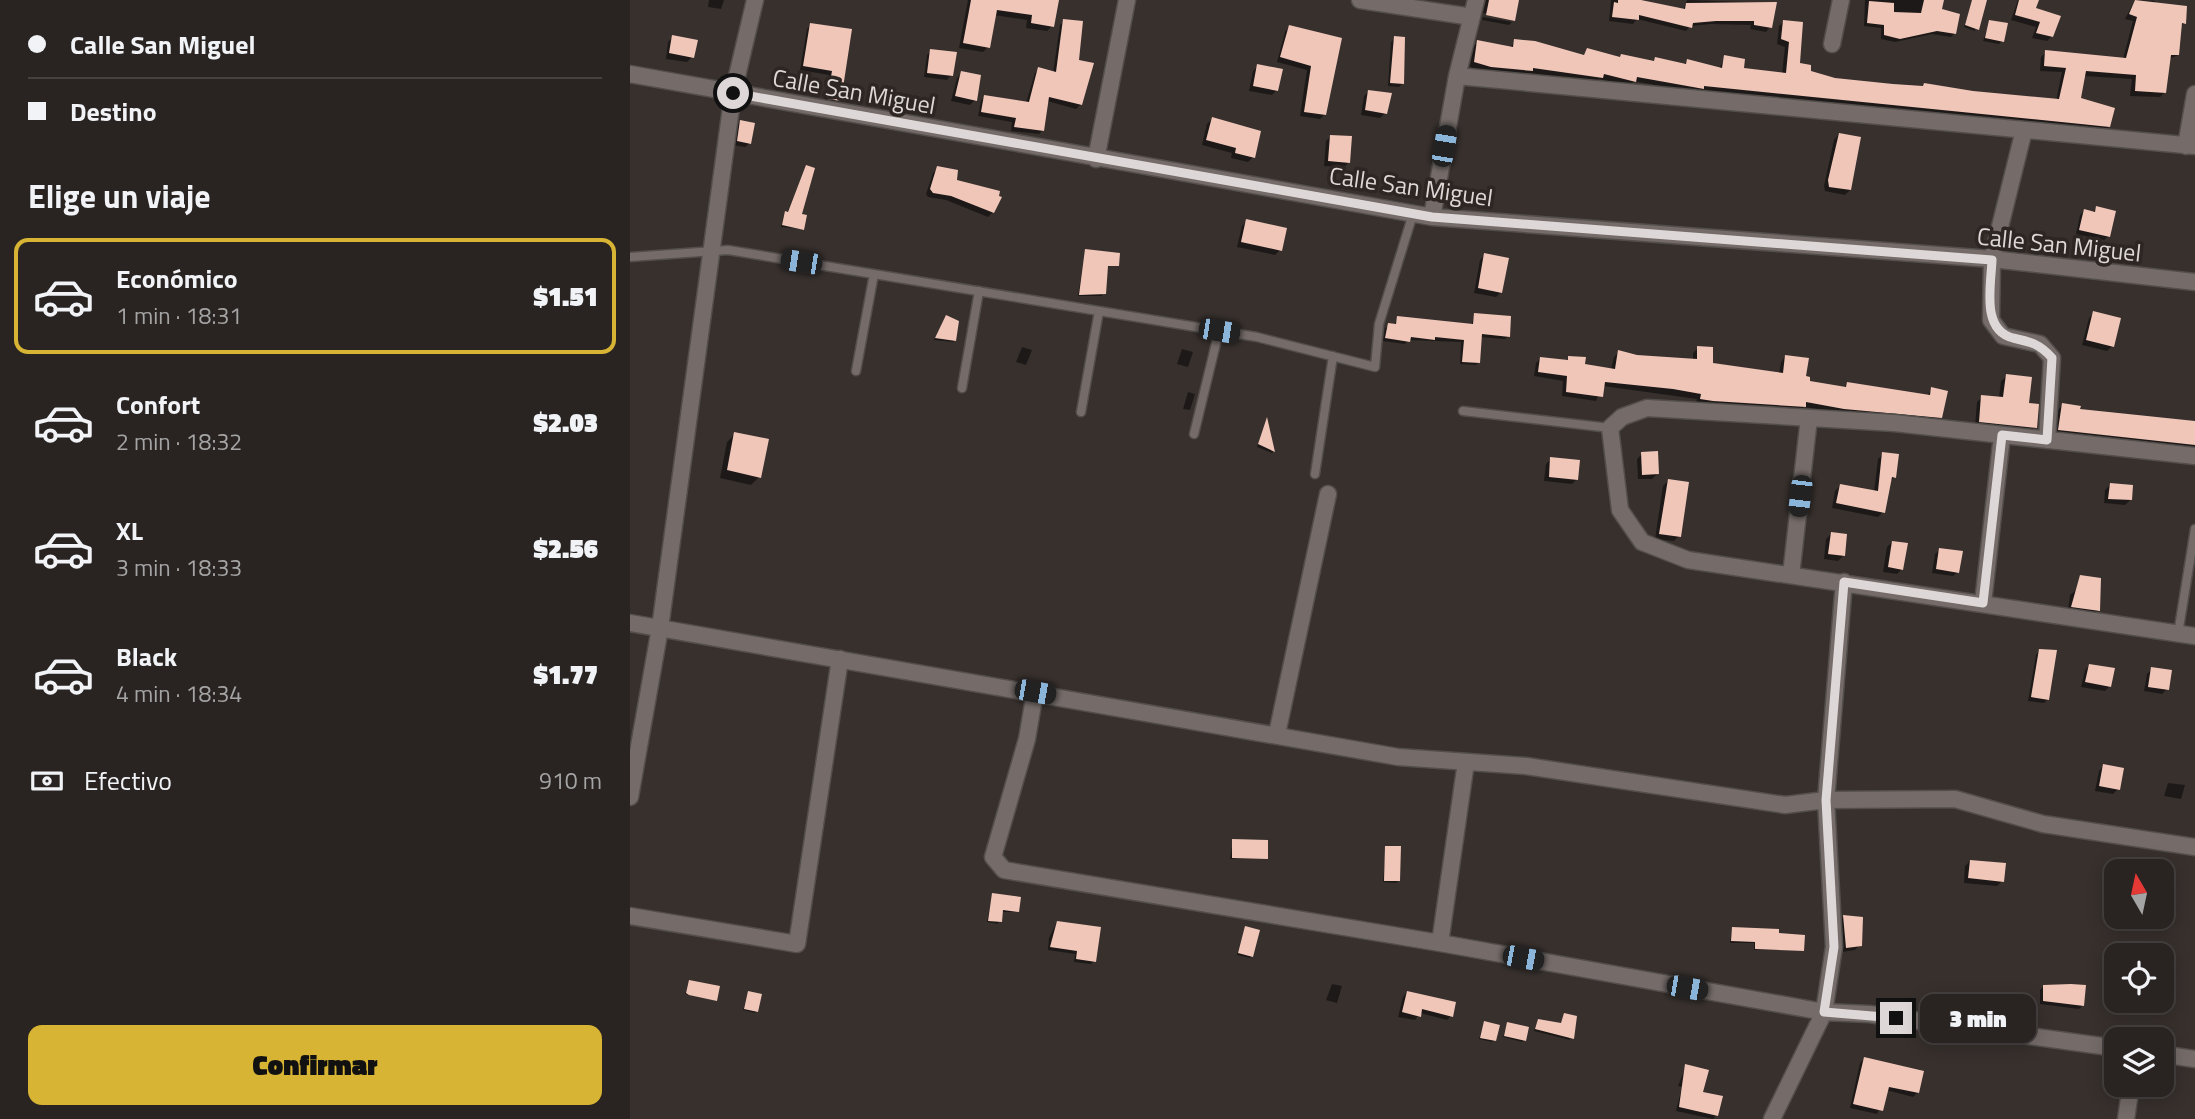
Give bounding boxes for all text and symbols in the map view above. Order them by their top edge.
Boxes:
text: Calle San Miguel [70,25,256,64]
street label: Calle San Miguel [770,59,939,123]
route start [717,77,749,109]
text: Destino [70,92,157,131]
car [1431,123,1458,169]
street label: Calle San Miguel [1327,157,1495,215]
text: Elige un viaje [28,172,211,220]
street label: Calle San Miguel [1975,217,2143,271]
car [779,248,824,276]
text: Económico [116,259,238,298]
icon: car [32,265,95,328]
text: $1.51 [533,277,598,316]
text: 1 min · 18:31 [116,298,242,333]
car [1197,317,1242,345]
text: Confort [116,385,200,424]
icon: car [32,391,95,454]
text: $2.03 [533,403,598,442]
text: 2 min · 18:32 [116,424,242,459]
car [1788,474,1813,518]
text: XL [116,511,143,550]
icon: car [32,517,95,580]
text: $2.56 [533,529,598,568]
text: 3 min · 18:33 [116,550,242,585]
text: Black [116,637,177,676]
icon: car [32,643,95,706]
text: $1.77 [533,655,598,694]
text: 4 min · 18:34 [116,676,242,711]
car [1013,678,1058,706]
text: Efectivo [84,761,172,800]
icon: cash [28,762,66,800]
text: 910 m [539,763,602,798]
north arrow [2104,859,2174,929]
map controls [2104,859,2174,1097]
button: locate [2104,943,2174,1013]
car [1501,944,1546,972]
car [1665,974,1710,1002]
callout: 3 min [1920,993,2036,1042]
text: 3 min [1949,1001,2007,1036]
route end [1880,1002,1912,1034]
button: Confirmar [28,1025,602,1105]
button: layers [2104,1027,2174,1097]

